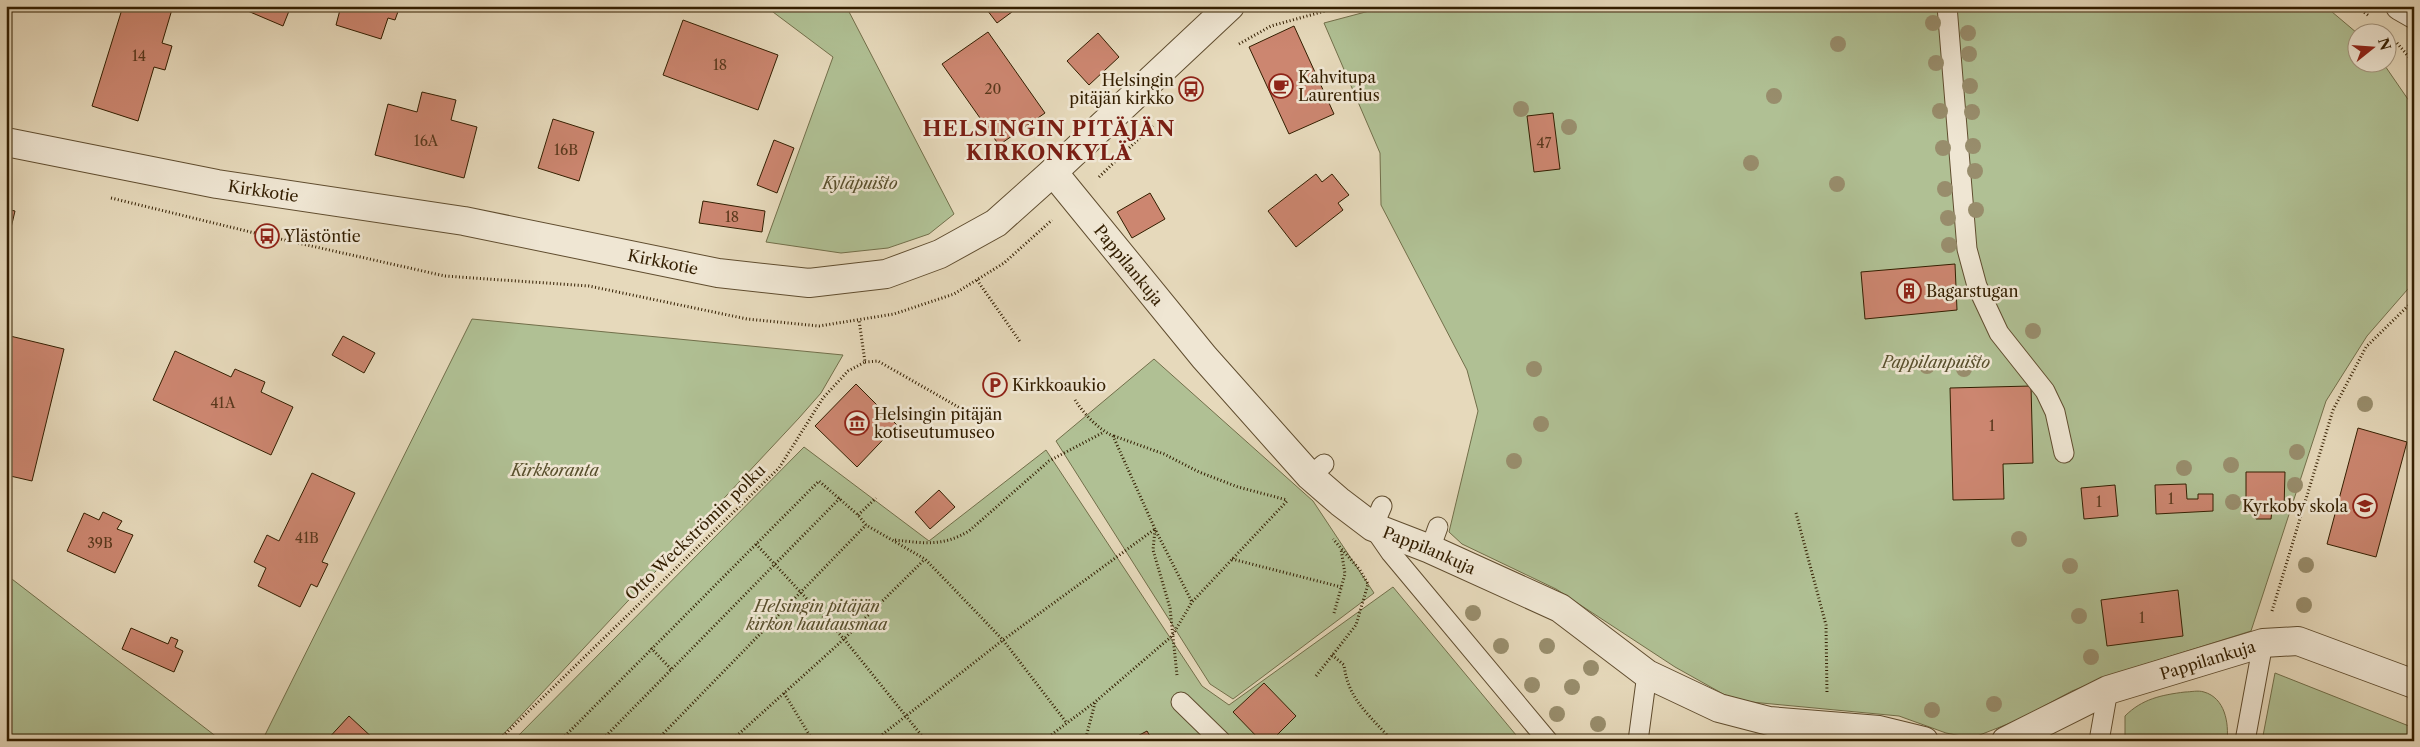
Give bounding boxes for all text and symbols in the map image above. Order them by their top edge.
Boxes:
north arrow [2348,22,2398,72]
text: N [2374,36,2395,53]
house number: 14 [132,47,146,65]
house number: 18 [713,56,727,74]
place label: Kahvitupa Laurentius [1298,67,1380,105]
place label: Helsingin pitäjän kirkko [1069,70,1174,108]
cafe icon: Kahvitupa Laurentius [1268,73,1294,99]
bus stop icon: Helsingin pitäjän kirkko [1178,76,1204,102]
house number: 20 [985,80,1002,98]
district label: HELSINGIN PITÄJÄN KIRKONKYLÄ [922,116,1176,165]
house number: 16A [414,132,439,150]
house number: 47 [1537,134,1552,152]
house number: 16B [554,141,578,159]
park label: Kyläpuisto [820,173,898,193]
street label: Kirkkotie [227,176,300,206]
house number: 18 [725,208,739,226]
street label: Pappilankuja [1090,220,1168,310]
bus stop icon: Ylästöntie [254,223,280,249]
place label: Ylästöntie [283,226,361,246]
street label: Kirkkotie [626,245,700,279]
building icon: Bagarstugan [1896,278,1922,304]
place label: Bagarstugan [1926,281,2018,301]
park label: Pappilanpuisto [1880,352,1990,372]
parking icon: Kirkkoaukio [982,372,1008,398]
place label: Kirkkoaukio [1012,375,1106,395]
house number: 41A [211,394,236,412]
place label: Helsingin pitäjän kotiseutumuseo [874,404,1002,442]
museum icon: Helsingin pitäjän kotiseutumuseo [844,410,870,436]
house number: 1 [1989,417,1995,435]
park label: Kirkkoranta [509,460,600,480]
street label: Otto Weckströmin polku [621,460,769,604]
house number: 1 [2168,490,2174,508]
house number: 1 [2096,493,2102,511]
school or university icon: Kyrkoby skola [2352,493,2378,519]
place label: Kyrkoby skola [2242,496,2349,516]
street label: Pappilankuja [1380,522,1479,579]
house number: 41B [295,529,319,547]
house number: 39B [87,534,113,552]
park label: Helsingin pitäjän kirkon hautausmaa [746,596,888,634]
house number: 1 [2139,609,2145,627]
street label: Pappilankuja [2157,636,2258,684]

